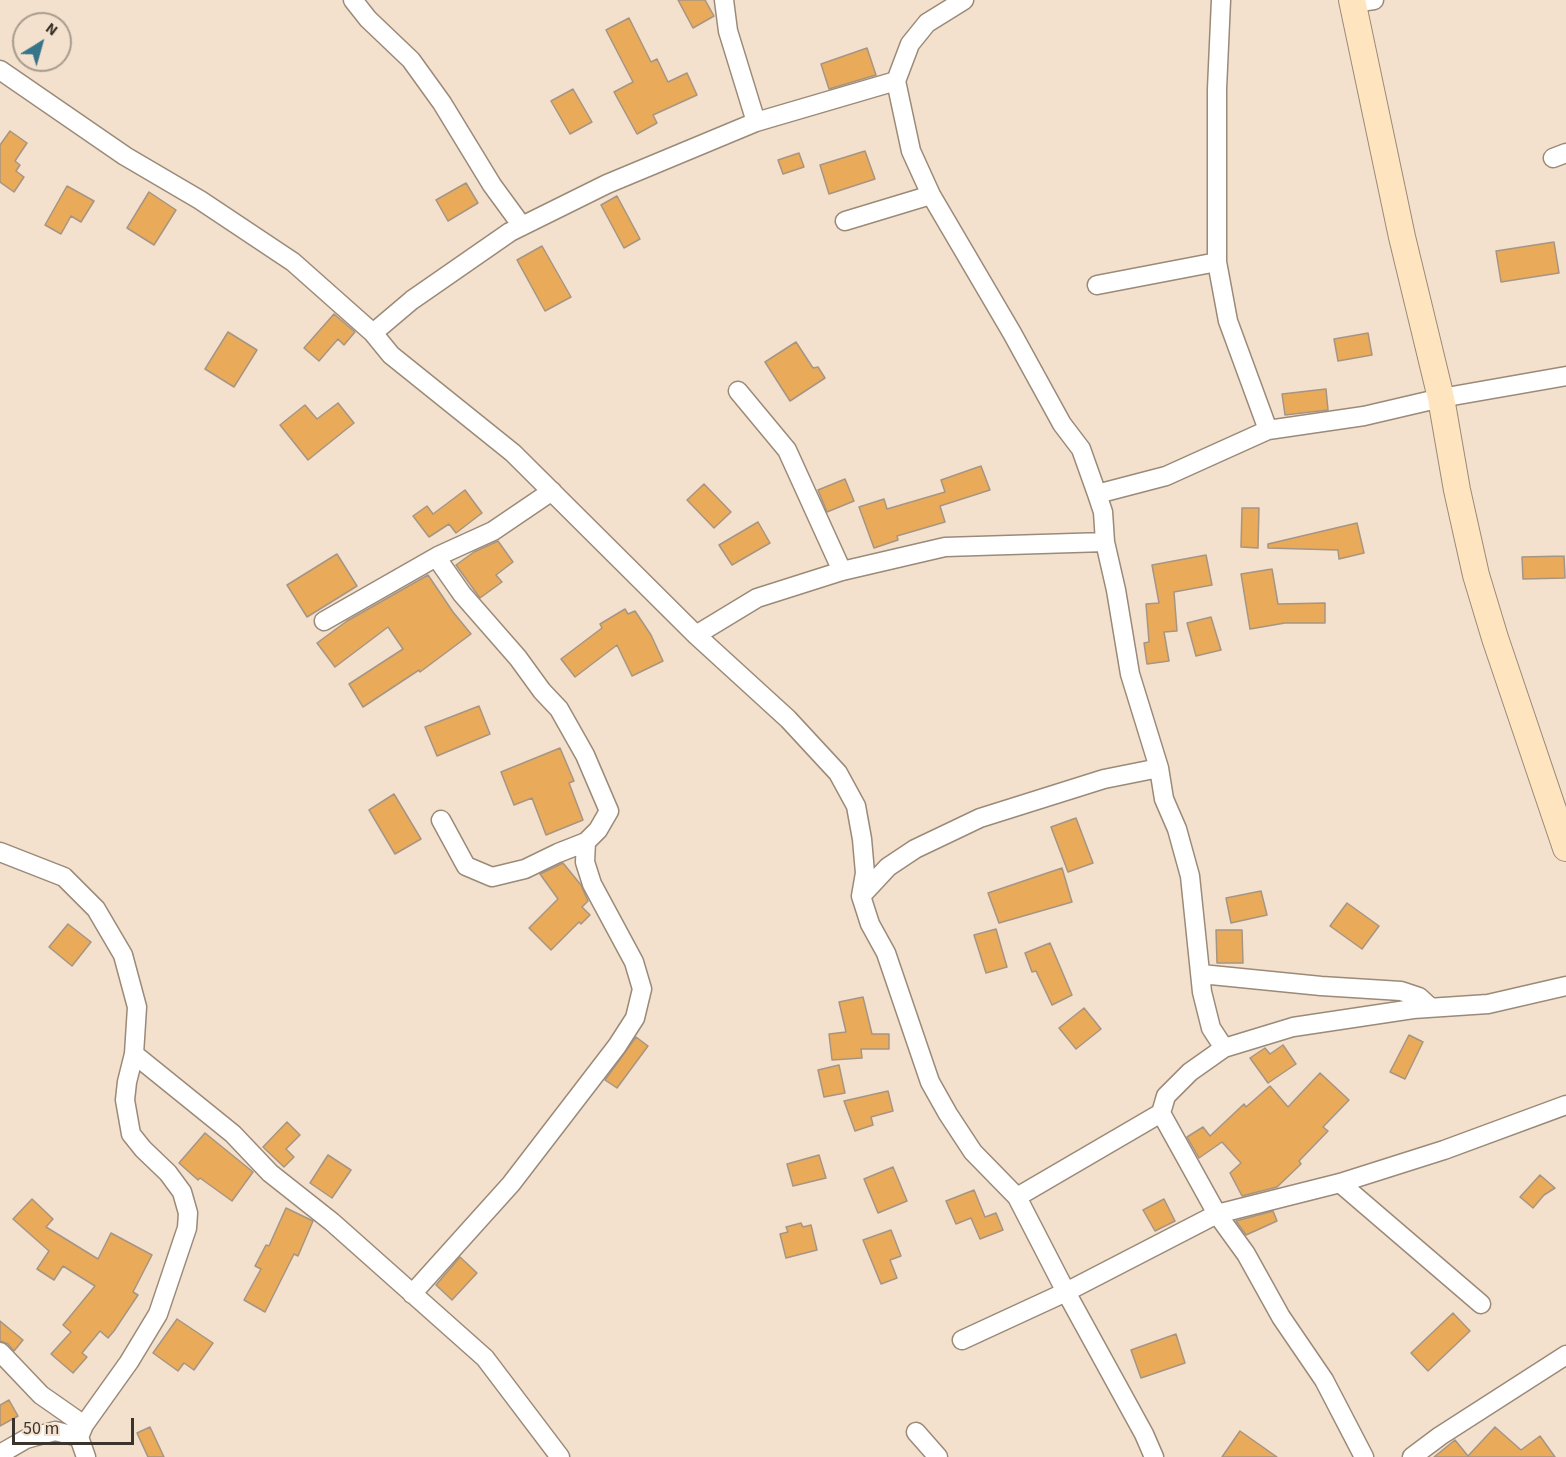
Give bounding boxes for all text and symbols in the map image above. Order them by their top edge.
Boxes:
north arrow [12,12,72,72]
text: N [41,17,62,41]
scale bar [15,1406,136,1444]
text: 50 m [23,1416,59,1441]

